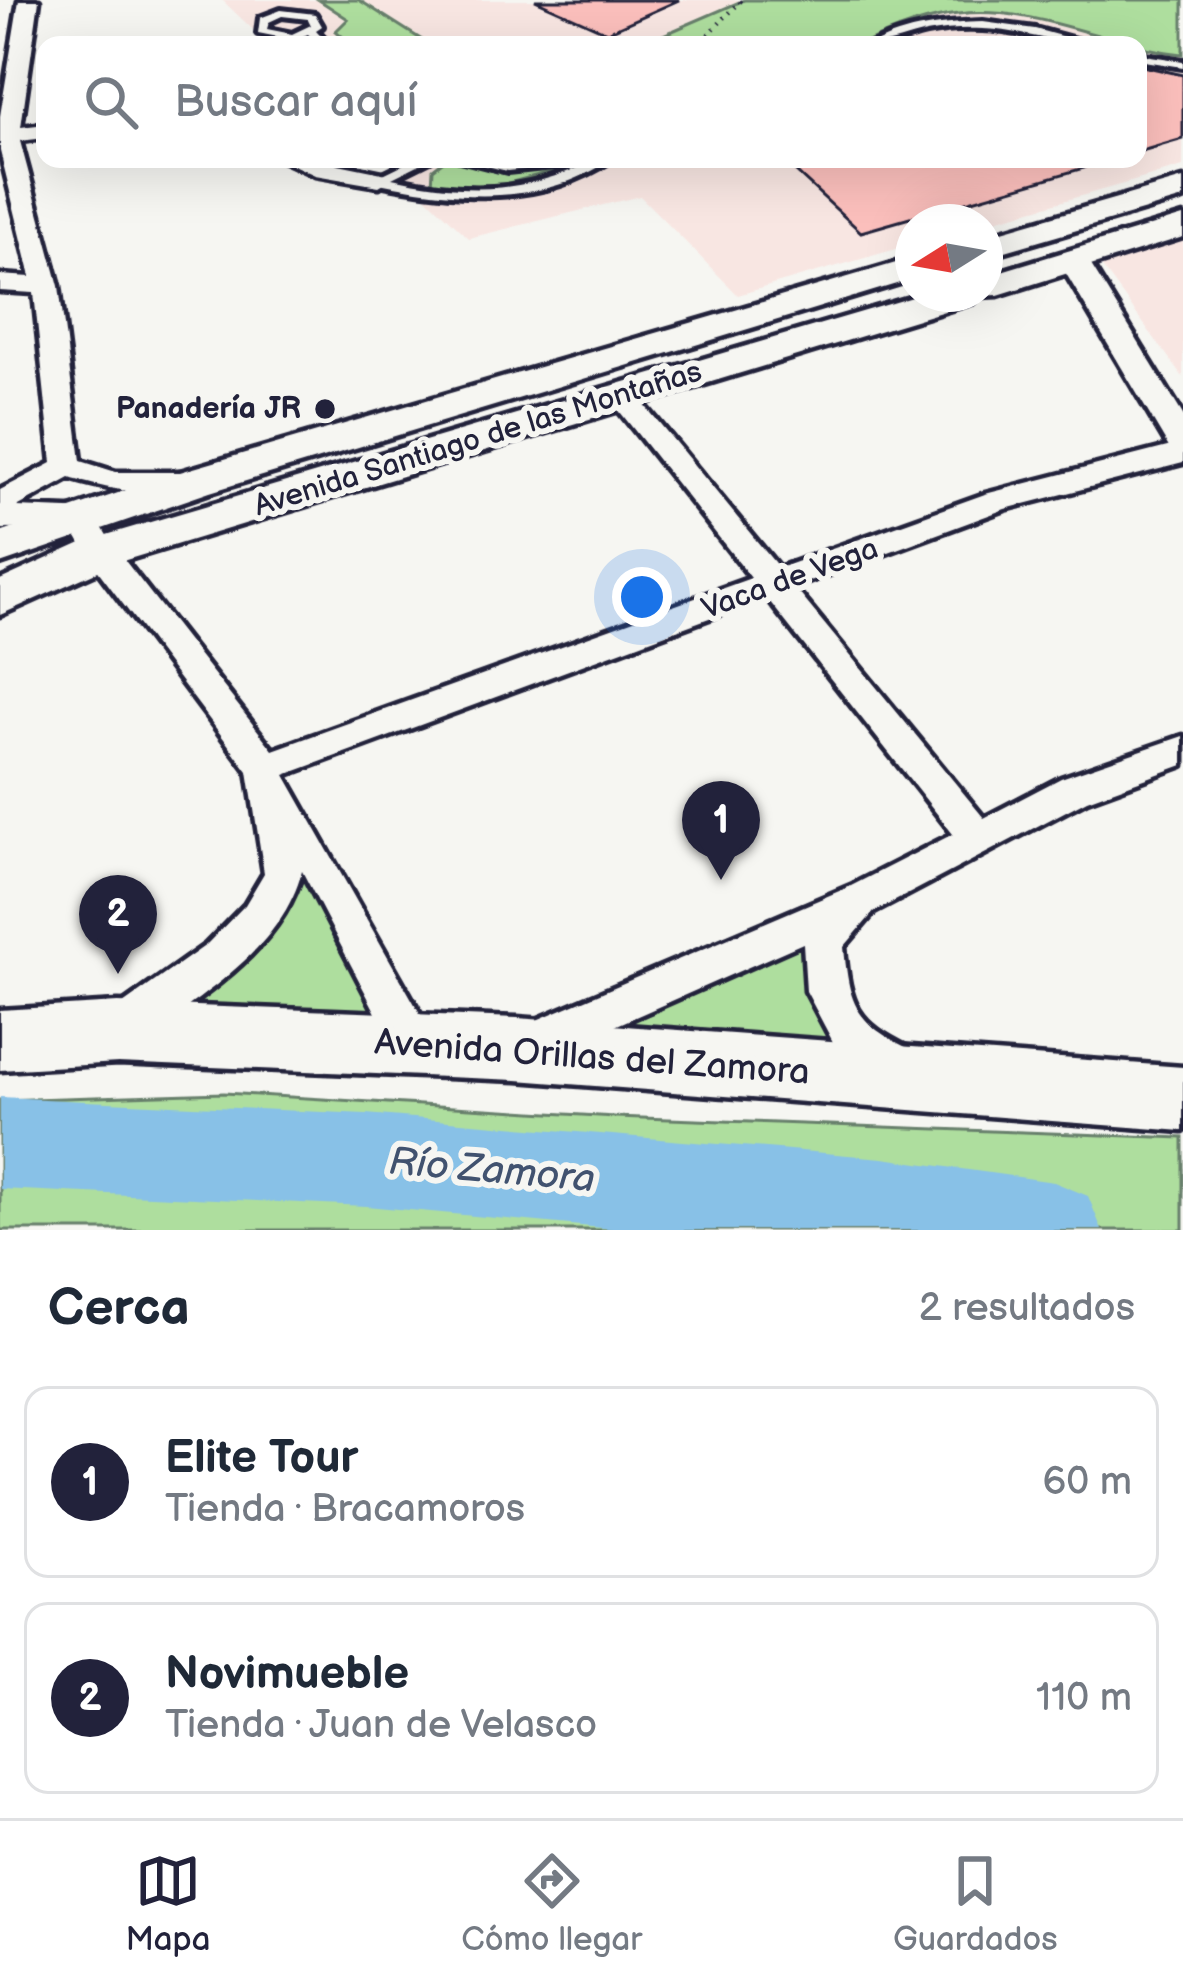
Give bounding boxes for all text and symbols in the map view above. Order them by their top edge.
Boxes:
search box [36,36,1147,168]
icon: search [78,69,144,135]
text: Buscar aquí [174,75,417,130]
north arrow [895,204,1003,312]
street label: Avenida Santiago de las Montañas [250,354,706,524]
place label: Panadería JR [116,391,301,427]
marker: Panadería JR [312,396,338,422]
street label: Vaca de Vega [697,530,883,628]
your location [612,567,672,627]
pin: 1 [682,781,760,880]
pin: 2 [79,875,157,974]
street label: Avenida Orillas del Zamora [373,1021,811,1095]
water label: Río Zamora [387,1139,597,1203]
text: Cerca [48,1278,190,1339]
text: 2 resultados [919,1285,1135,1332]
text: Elite Tour [165,1431,358,1486]
text: 1 [82,1459,98,1506]
text: 60 m [1042,1459,1132,1506]
text: Tienda · Bracamoros [165,1486,525,1533]
text: Novimueble [165,1647,409,1702]
text: 2 [78,1675,102,1722]
text: 110 m [1036,1675,1132,1722]
text: Tienda · Juan de Velasco [165,1702,597,1749]
tab: Mapa [125,1848,210,1960]
tab: Cómo llegar [461,1848,642,1960]
tab: Guardados [893,1848,1058,1960]

